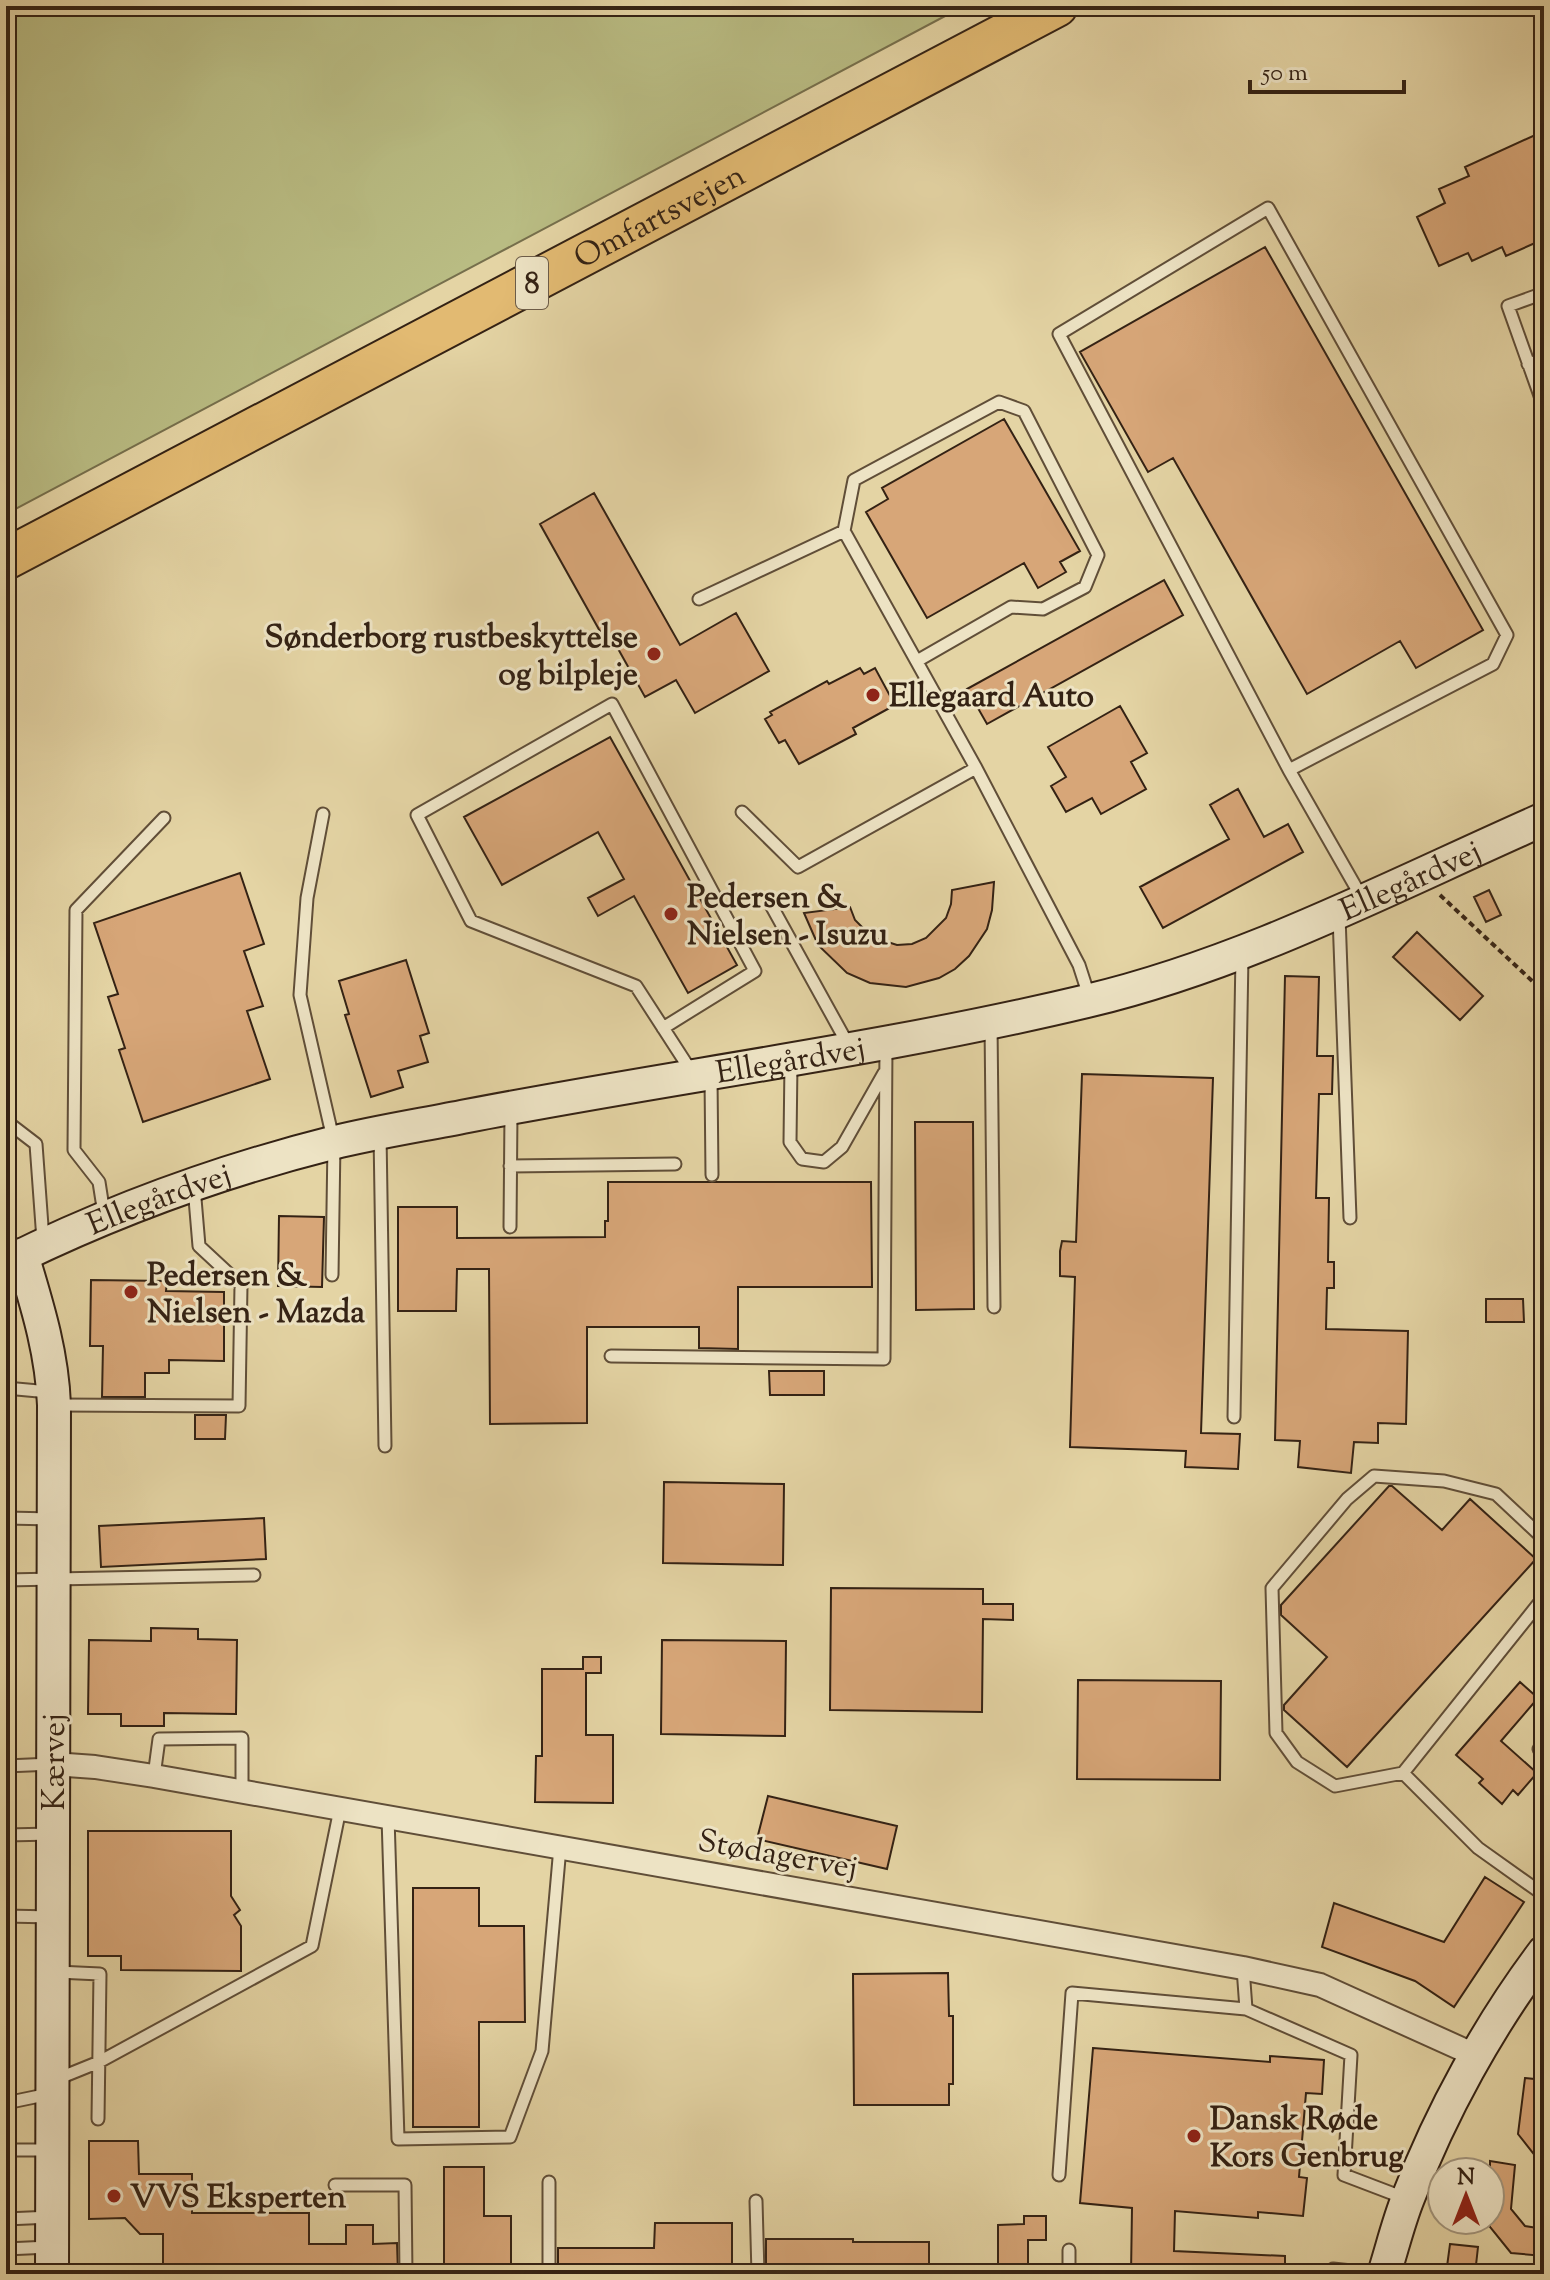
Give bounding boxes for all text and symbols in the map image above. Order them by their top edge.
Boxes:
scale bar [1250,44,1404,94]
text: 50 m [1260,57,1308,91]
street label: Omfartsvejen [567,154,754,282]
road number: 8 [516,257,548,309]
place label: Sønderborg rustbeskyttelse og bilpleje [265,616,638,699]
marker: Sønderborg rustbeskyttelse og bilpleje [645,645,663,663]
place label: Ellegaard Auto [889,675,1094,721]
marker: Ellegaard Auto [864,686,882,704]
street label: Ellegårdvej [1333,830,1490,935]
place label: Pedersen & Nielsen - Isuzu [687,876,888,959]
marker: Pedersen & Nielsen - Isuzu [662,905,680,923]
street label: Ellegårdvej [713,1027,869,1098]
street label: Ellegårdvej [81,1153,238,1249]
place label: Pedersen & Nielsen - Mazda [147,1254,365,1337]
marker: Pedersen & Nielsen - Mazda [122,1283,140,1301]
street label: Kærvej [33,1713,79,1811]
street label: Stødagervej [694,1819,861,1893]
place label: Dansk Røde Kors Genbrug [1210,2098,1404,2181]
marker: Dansk Røde Kors Genbrug [1185,2127,1203,2145]
north arrow [1426,2156,1506,2236]
text: N [1457,2163,1475,2195]
place label: VVS Eksperten [130,2176,346,2222]
marker: VVS Eksperten [105,2187,123,2205]

